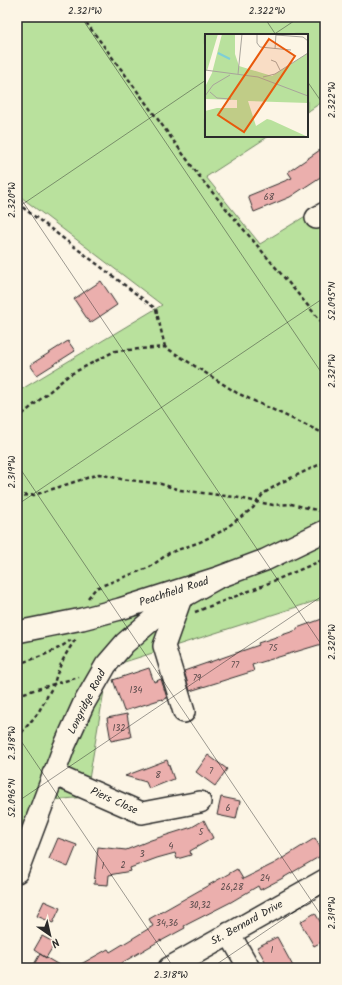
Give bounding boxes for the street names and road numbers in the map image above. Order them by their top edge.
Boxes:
street label: Peachfield Road [137,572,212,612]
street label: Longridge Road [63,666,111,737]
street label: Piers Close [87,783,141,819]
street label: St. Bernard Drive [208,896,286,950]

